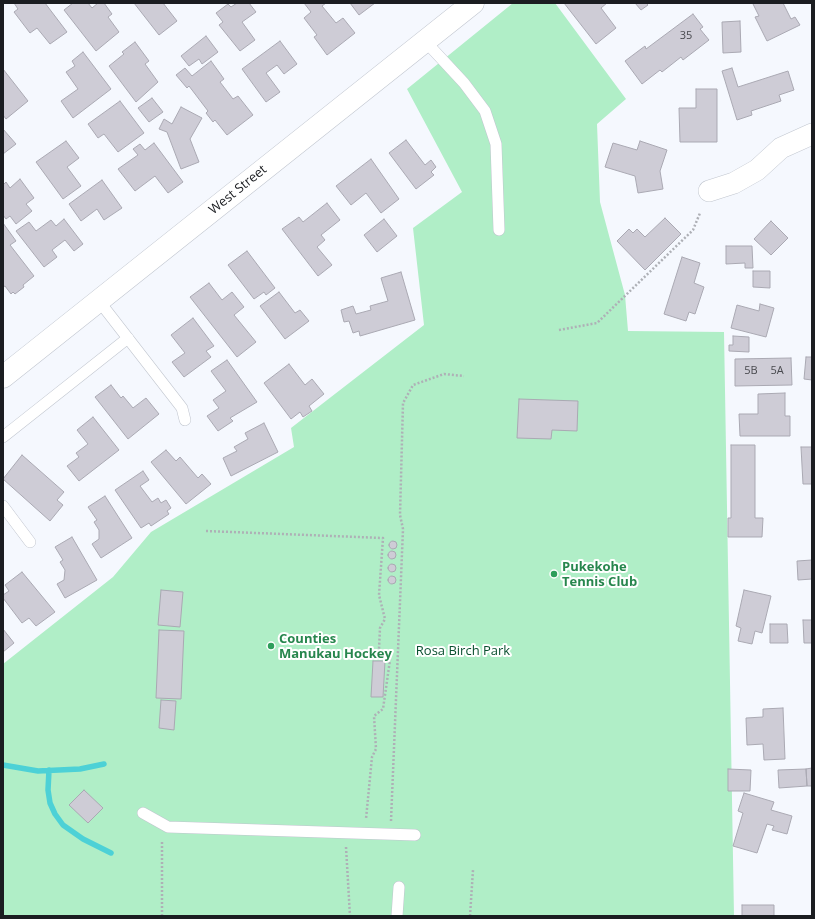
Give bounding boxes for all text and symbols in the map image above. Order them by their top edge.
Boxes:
house number: 35 [680,29,692,43]
street label: West Street [206,162,270,218]
house number: 5B [744,364,758,378]
house number: 5A [770,364,784,378]
place label: Pukekohe Tennis Club [562,559,637,590]
marker: Pukekohe Tennis Club [549,569,559,579]
place label: Counties Manukau Hockey [279,631,392,662]
marker: Counties Manukau Hockey [266,641,276,651]
park label: Rosa Birch Park [416,643,510,659]

